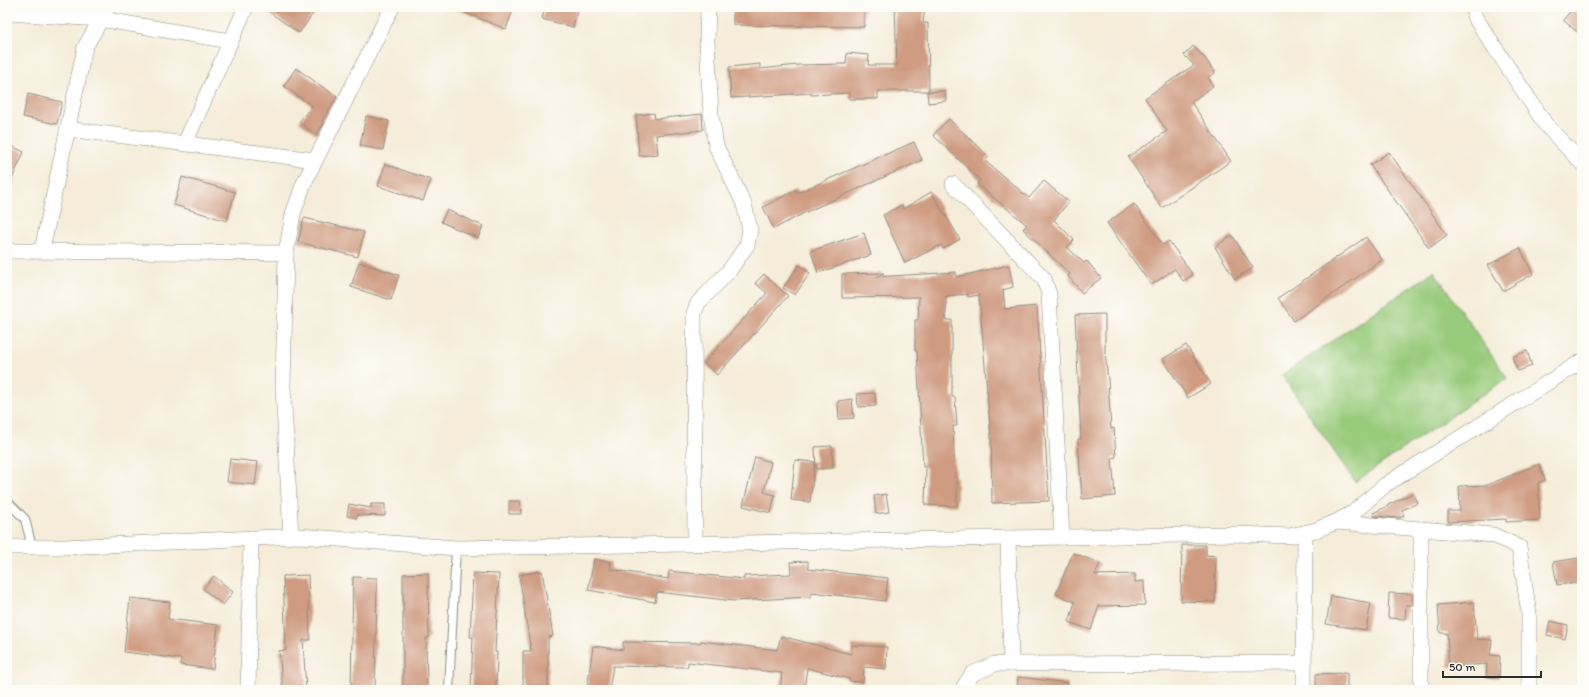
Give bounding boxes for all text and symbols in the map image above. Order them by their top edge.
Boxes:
scale bar [1443,653,1541,679]
text: 50 m [1449,660,1475,674]

